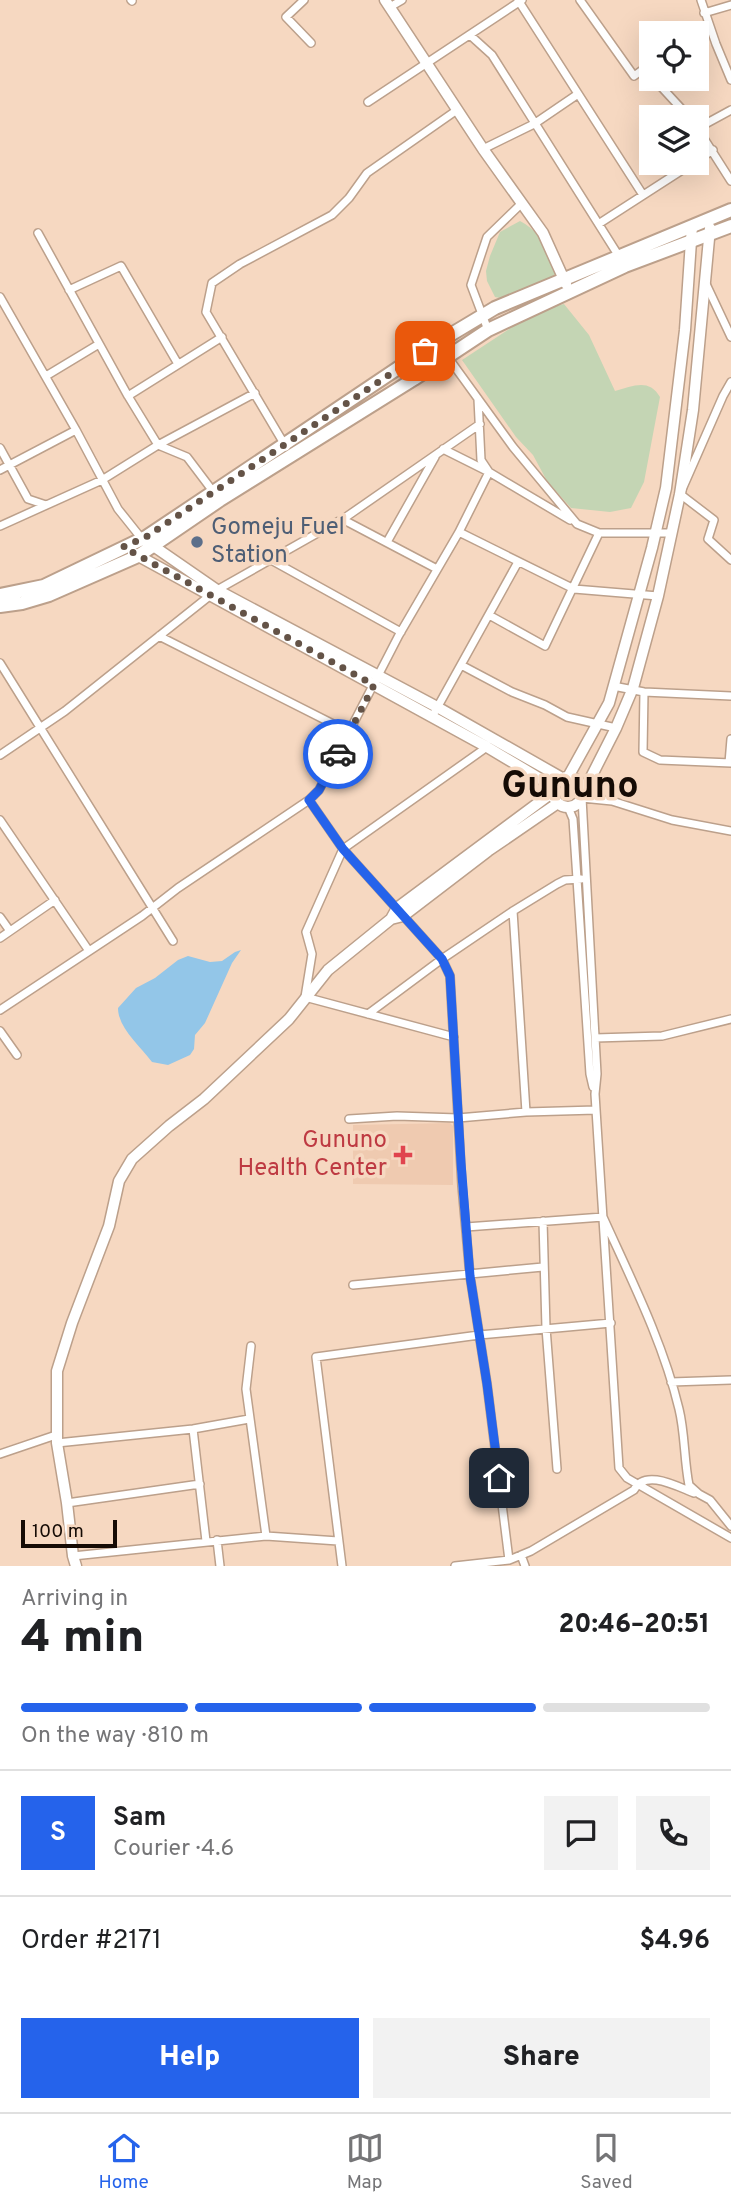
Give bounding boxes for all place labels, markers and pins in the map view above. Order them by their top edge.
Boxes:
pin [395,321,455,381]
place label: Gomeju Fuel Station [211,513,345,571]
marker: Gomeju Fuel Station [189,534,205,550]
place label: Gununo Health Center [237,1126,387,1184]
marker: Gununo Health Center [393,1145,413,1165]
pin [469,1448,529,1508]

